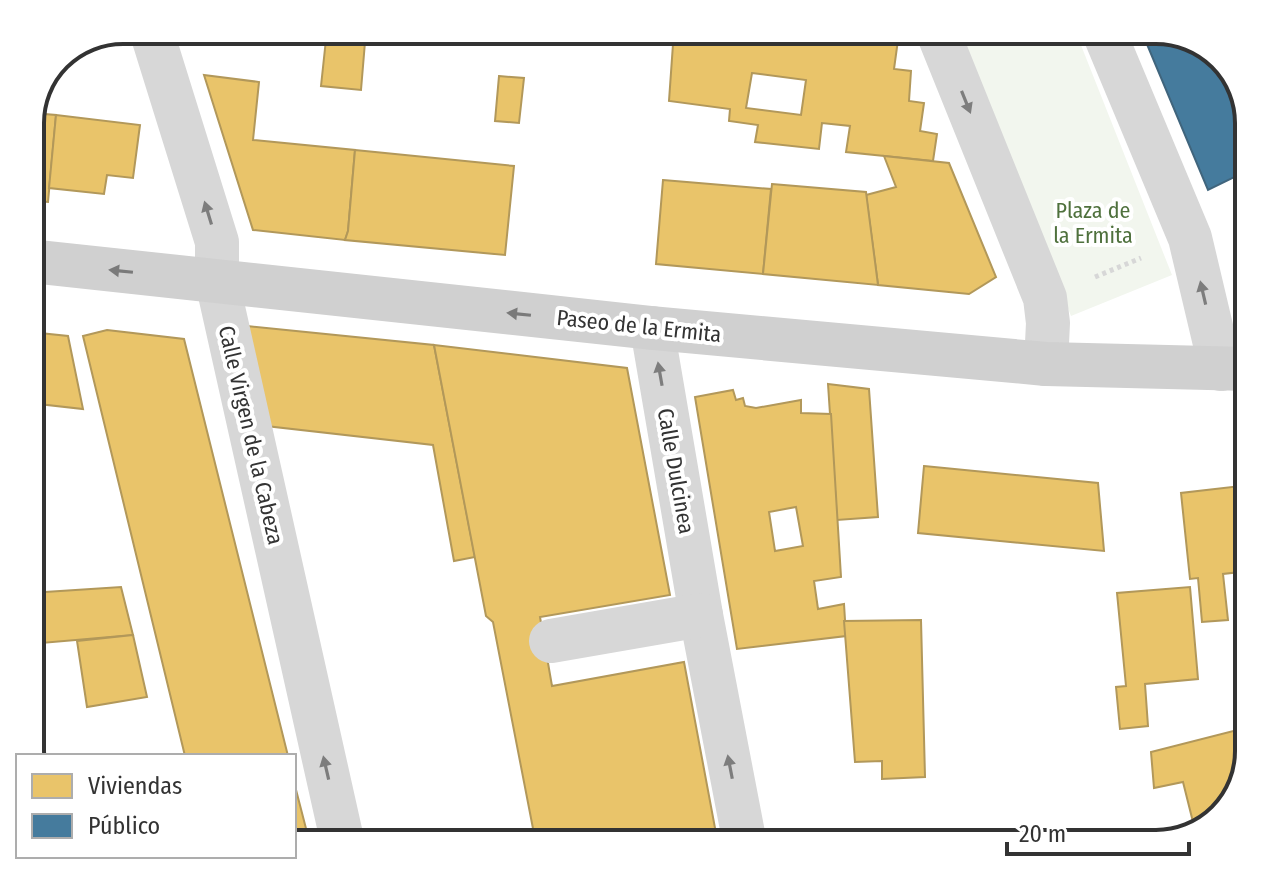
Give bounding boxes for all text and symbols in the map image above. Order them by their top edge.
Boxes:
one-way arrow [960,90,973,114]
park label: Plaza de la Ermita [1053,197,1133,249]
one-way arrow [201,201,214,225]
one-way arrow [108,264,133,277]
one-way arrow [1196,281,1209,306]
street label: Paseo de la Ermita [555,304,723,348]
one-way arrow [506,307,531,320]
street label: Calle Virgen de la Cabeza [213,323,289,547]
one-way arrow [653,361,665,386]
street label: Calle Dulcinea [652,406,700,536]
legend [16,754,296,858]
one-way arrow [319,755,332,780]
one-way arrow [723,755,736,780]
text: Viviendas [88,772,182,800]
scale bar [1007,806,1189,856]
text: Público [88,812,160,840]
text: 20 m [1019,820,1066,848]

